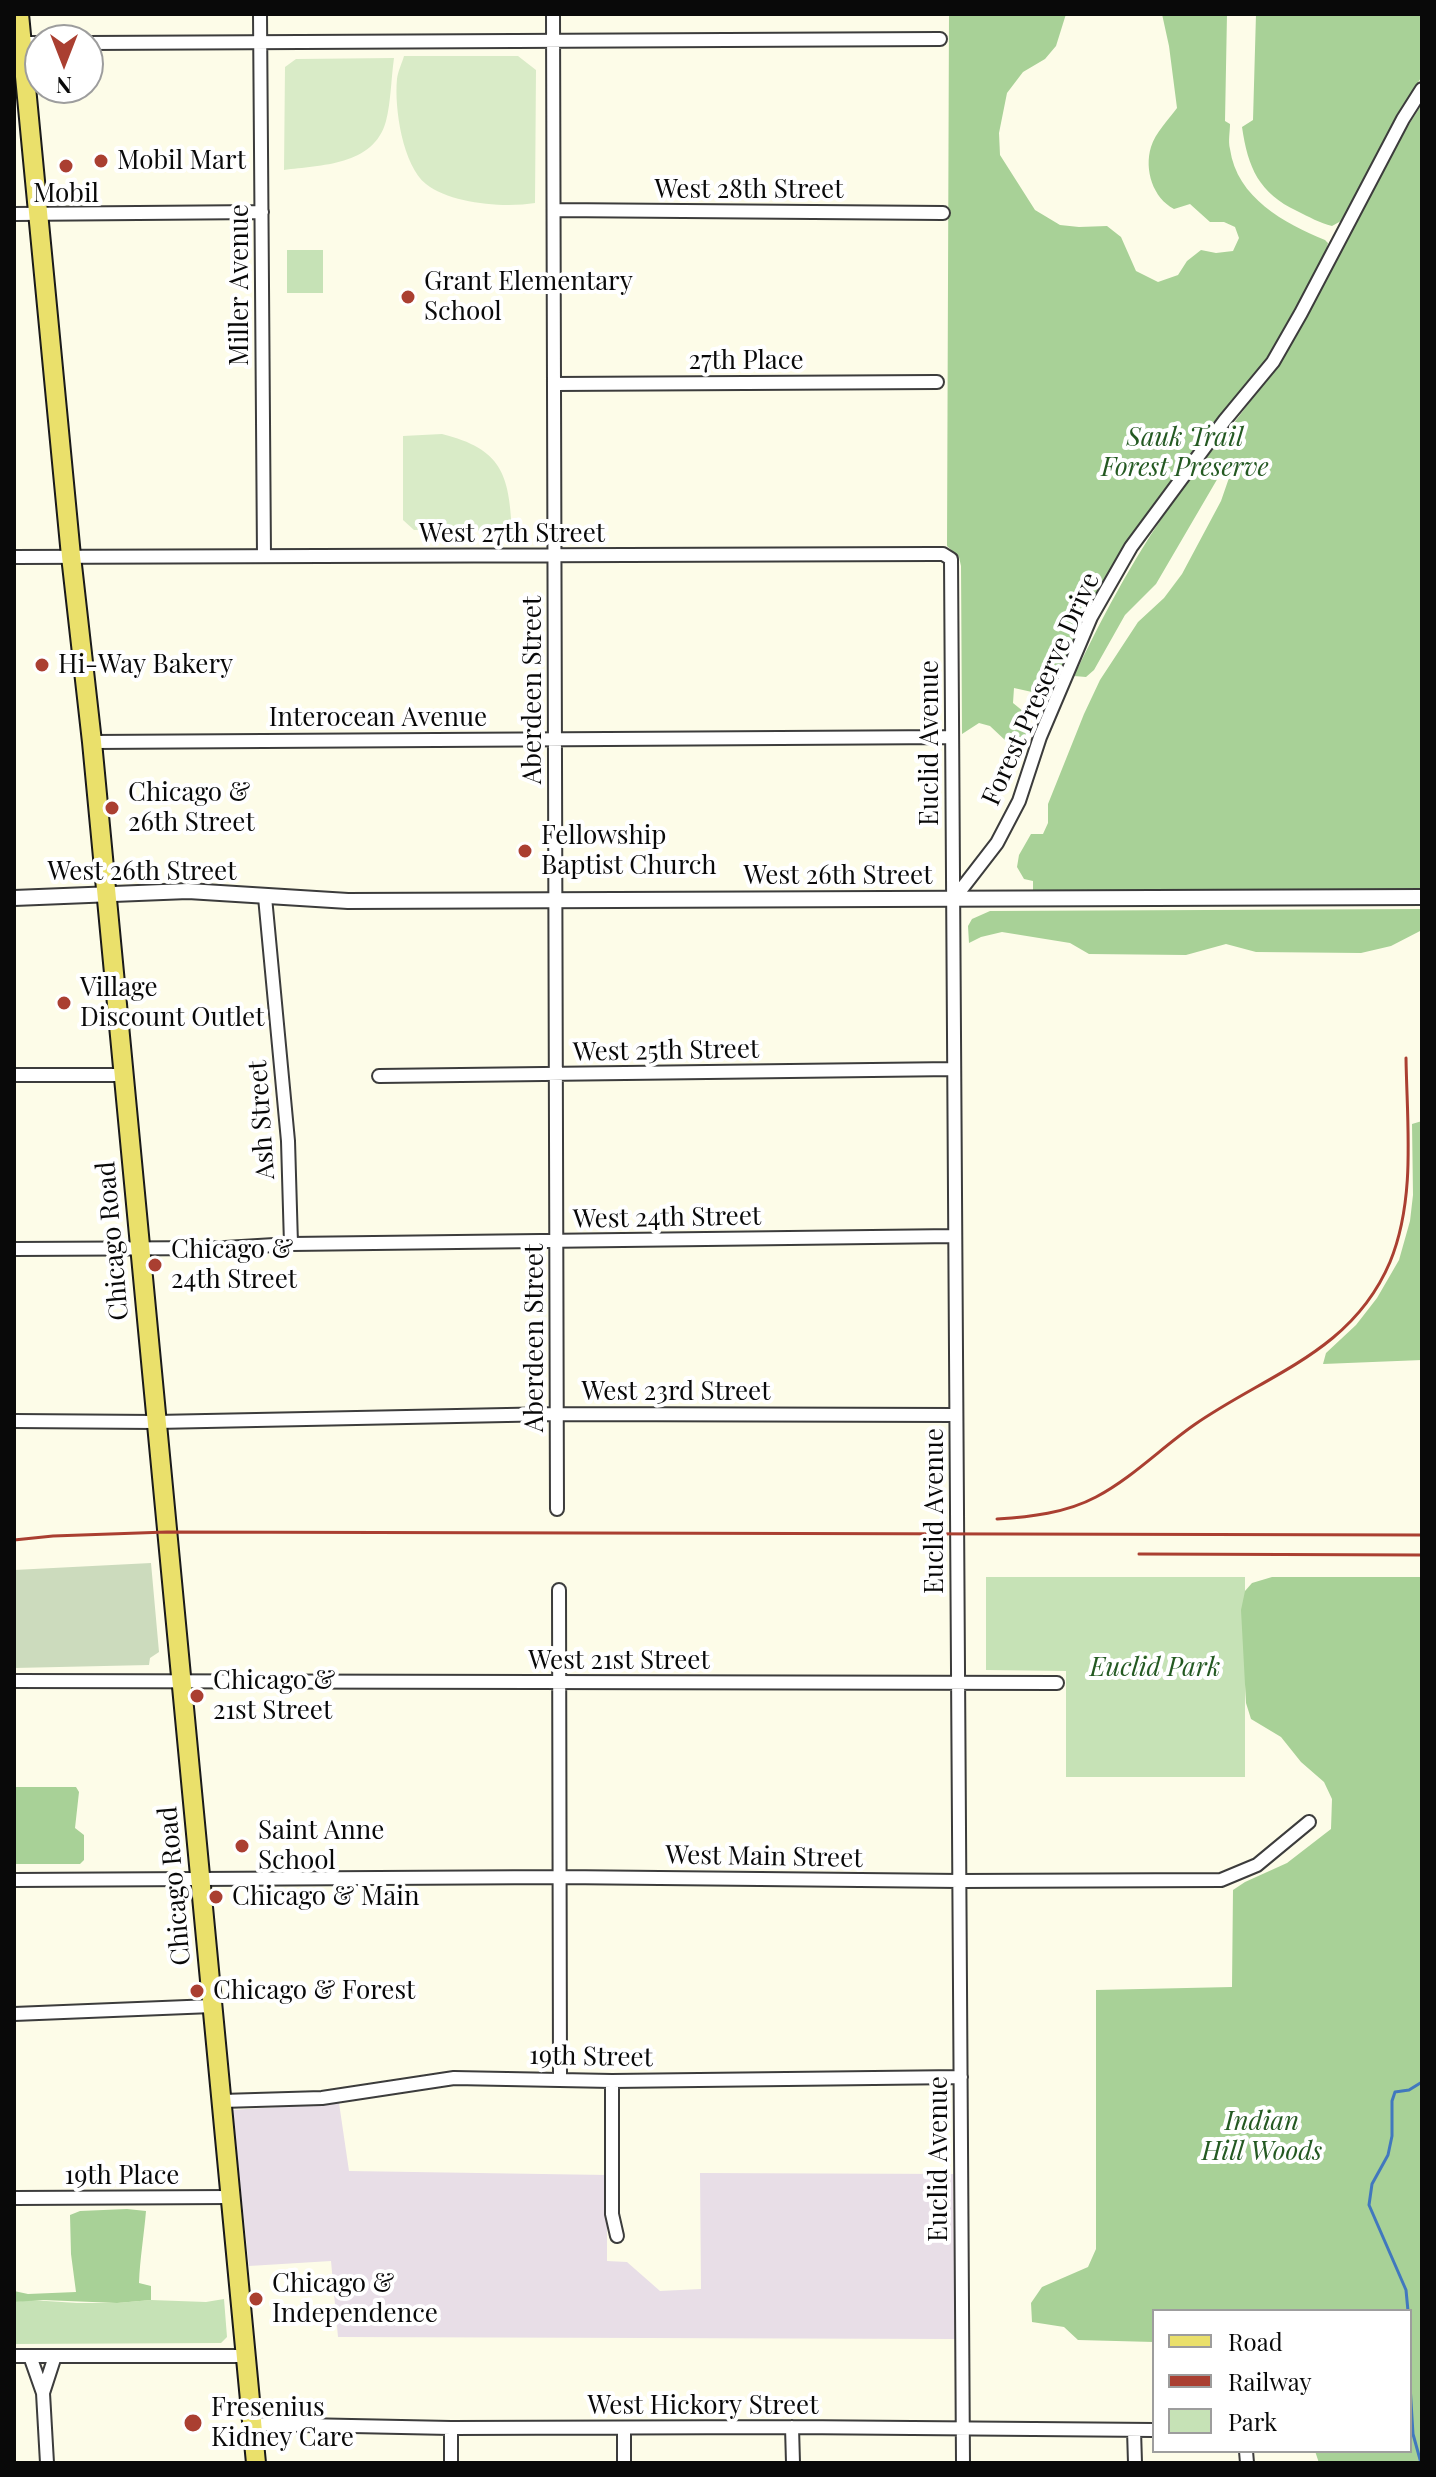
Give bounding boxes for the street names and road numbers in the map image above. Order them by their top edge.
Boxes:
street label: West 28th Street [655,174,843,206]
street label: Miller Avenue [224,204,256,366]
street label: 27th Place [688,345,804,377]
street label: West 27th Street [419,518,605,550]
street label: Forest Preserve Drive [976,568,1106,810]
street label: Aberdeen Street [517,596,549,784]
street label: Euclid Avenue [914,660,946,826]
street label: Interocean Avenue [269,702,487,734]
street label: West 26th Street [48,856,236,888]
street label: West 26th Street [744,860,932,892]
street label: West 25th Street [573,1034,759,1068]
street label: Ash Street [242,1059,282,1181]
street label: Chicago Road [90,1160,136,1322]
street label: West 24th Street [573,1201,761,1235]
street label: Aberdeen Street [519,1244,551,1432]
street label: West 23rd Street [582,1376,770,1408]
street label: Euclid Avenue [919,1428,951,1594]
street label: West 21st Street [528,1645,710,1677]
street label: Chicago Road [152,1805,198,1967]
street label: West Main Street [665,1840,863,1874]
street label: 19th Street [529,2040,653,2074]
street label: Euclid Avenue [923,2076,955,2242]
street label: 19th Place [65,2160,179,2192]
street label: West Hickory Street [588,2390,818,2422]

